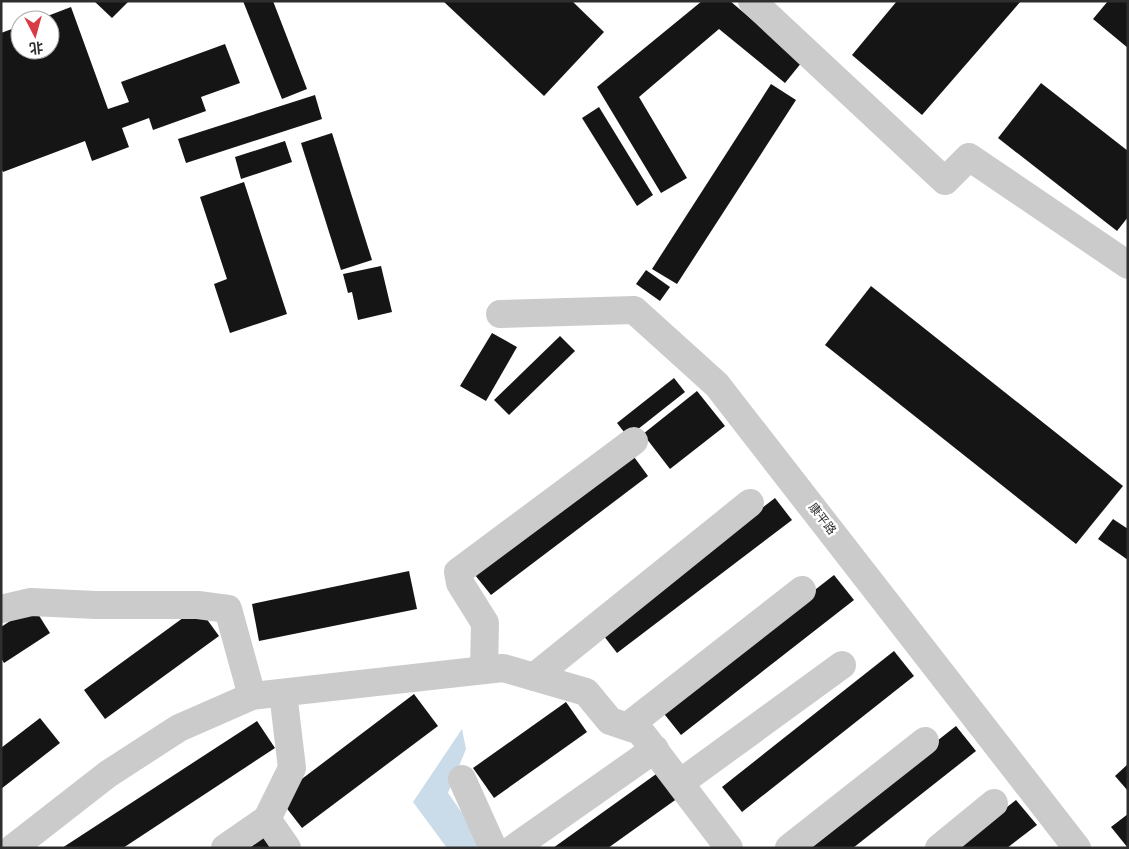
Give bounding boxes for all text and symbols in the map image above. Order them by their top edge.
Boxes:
north arrow [10,10,60,60]
text: 北 [28,38,44,57]
street label: 康平路 [805,500,839,538]

